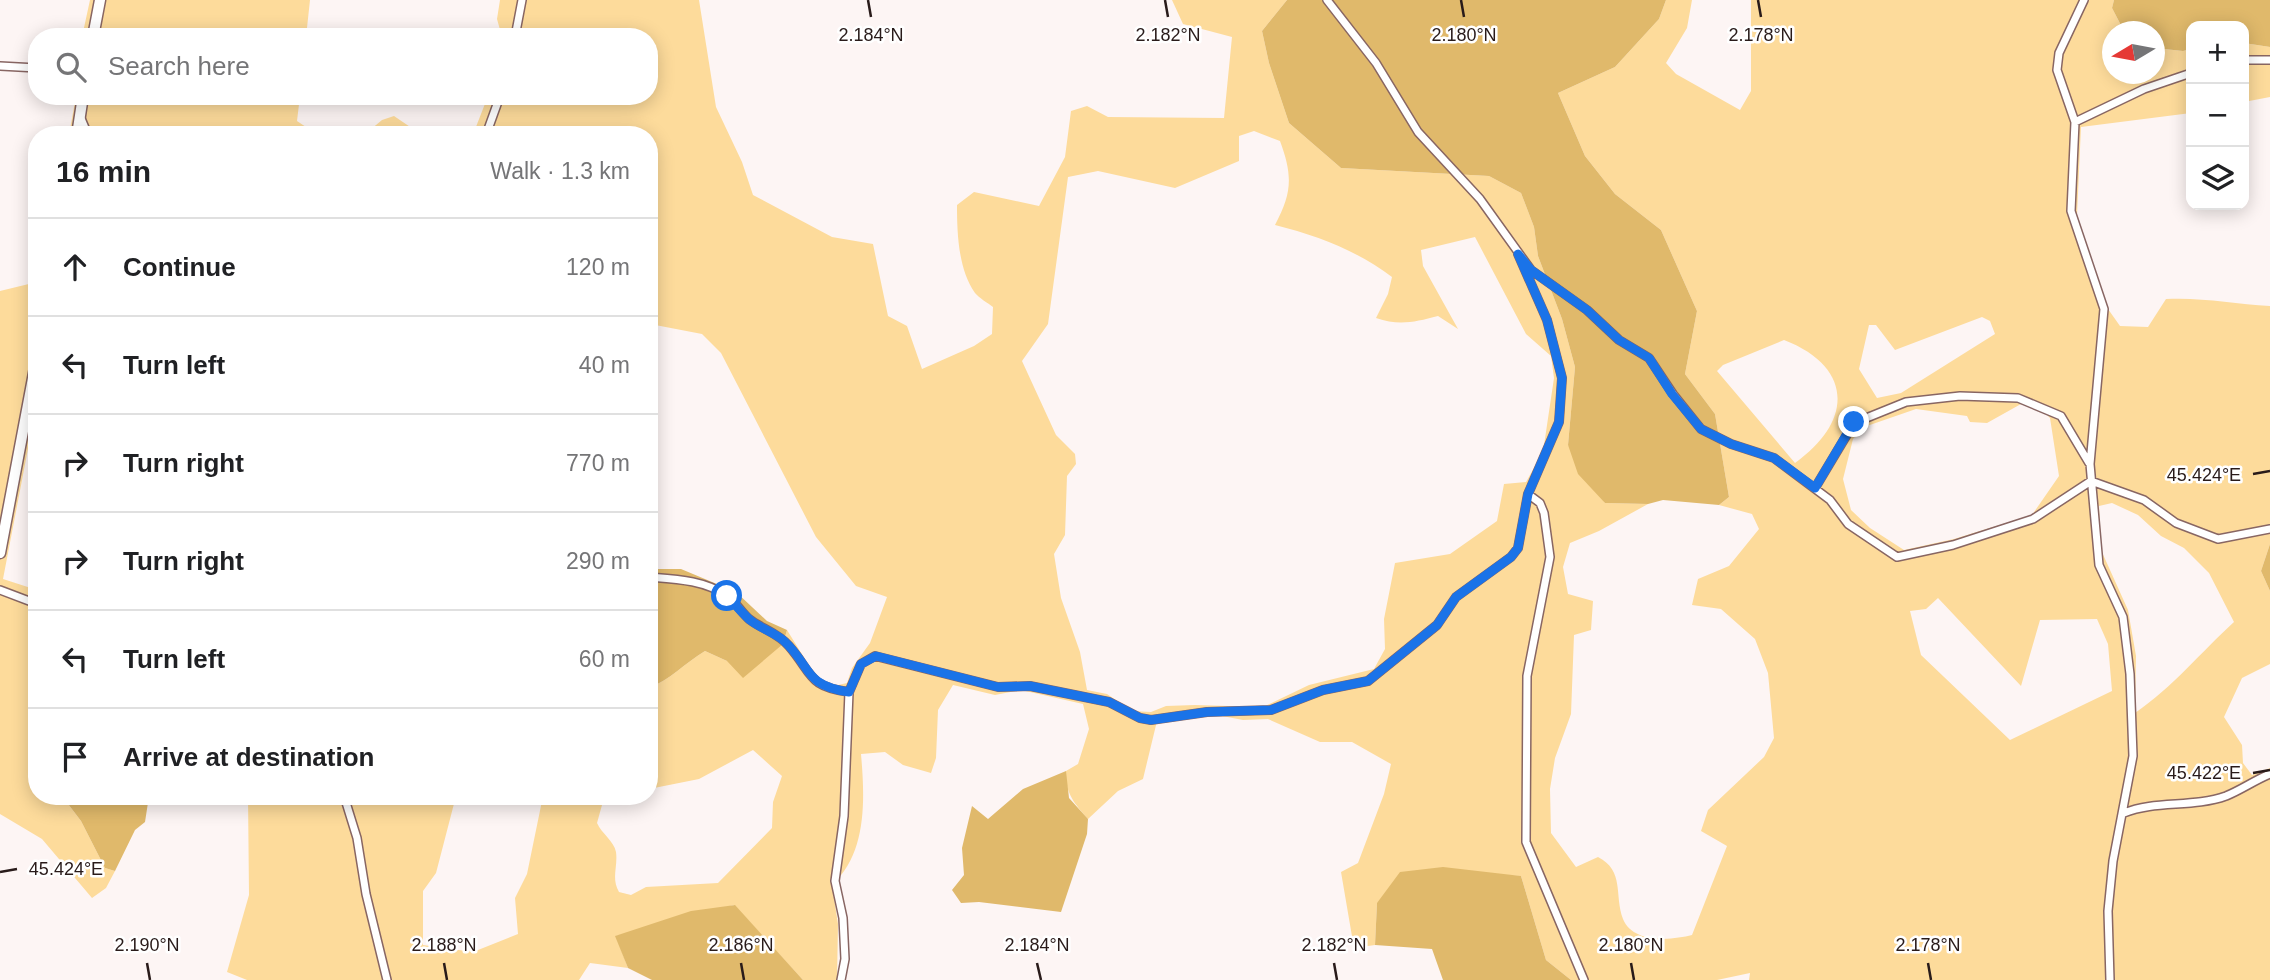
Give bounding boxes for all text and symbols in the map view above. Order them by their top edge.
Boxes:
north arrow [2102,21,2165,84]
map controls [2186,21,2249,210]
button: + [2186,21,2249,84]
text: 2.184°N [838,25,904,45]
text: 2.182°N [1135,25,1201,45]
text: 2.180°N [1431,25,1497,45]
text: 2.178°N [1728,25,1794,45]
search box [28,28,658,105]
icon: search [52,48,90,86]
text: Search here [108,51,250,81]
button: − [2186,84,2249,147]
button: layers [2186,147,2249,210]
text: 16 min [56,155,151,188]
text: Walk · 1.3 km [490,158,630,184]
icon: ahead [56,248,94,286]
text: Continue [123,252,236,282]
text: 120 m [566,254,630,280]
icon: left [56,346,94,384]
text: Turn left [123,350,225,380]
text: 40 m [579,352,630,378]
route end [1838,406,1869,437]
icon: right [56,444,94,482]
text: Turn right [123,448,244,478]
text: 770 m [566,450,630,476]
text: 45.424°E [2167,465,2241,485]
icon: right [56,542,94,580]
text: Turn right [123,546,244,576]
text: 290 m [566,548,630,574]
route start [711,580,742,611]
icon: left [56,640,94,678]
text: Turn left [123,644,225,674]
text: 60 m [579,646,630,672]
icon: arrive [56,738,94,776]
text: Arrive at destination [123,742,374,772]
text: 45.422°E [2167,763,2241,783]
text: 45.424°E [29,859,103,879]
text: 2.190°N [114,935,180,955]
text: 2.188°N [411,935,477,955]
text: 2.186°N [708,935,774,955]
text: 2.184°N [1004,935,1070,955]
text: 2.182°N [1301,935,1367,955]
text: 2.180°N [1598,935,1664,955]
text: 2.178°N [1895,935,1961,955]

